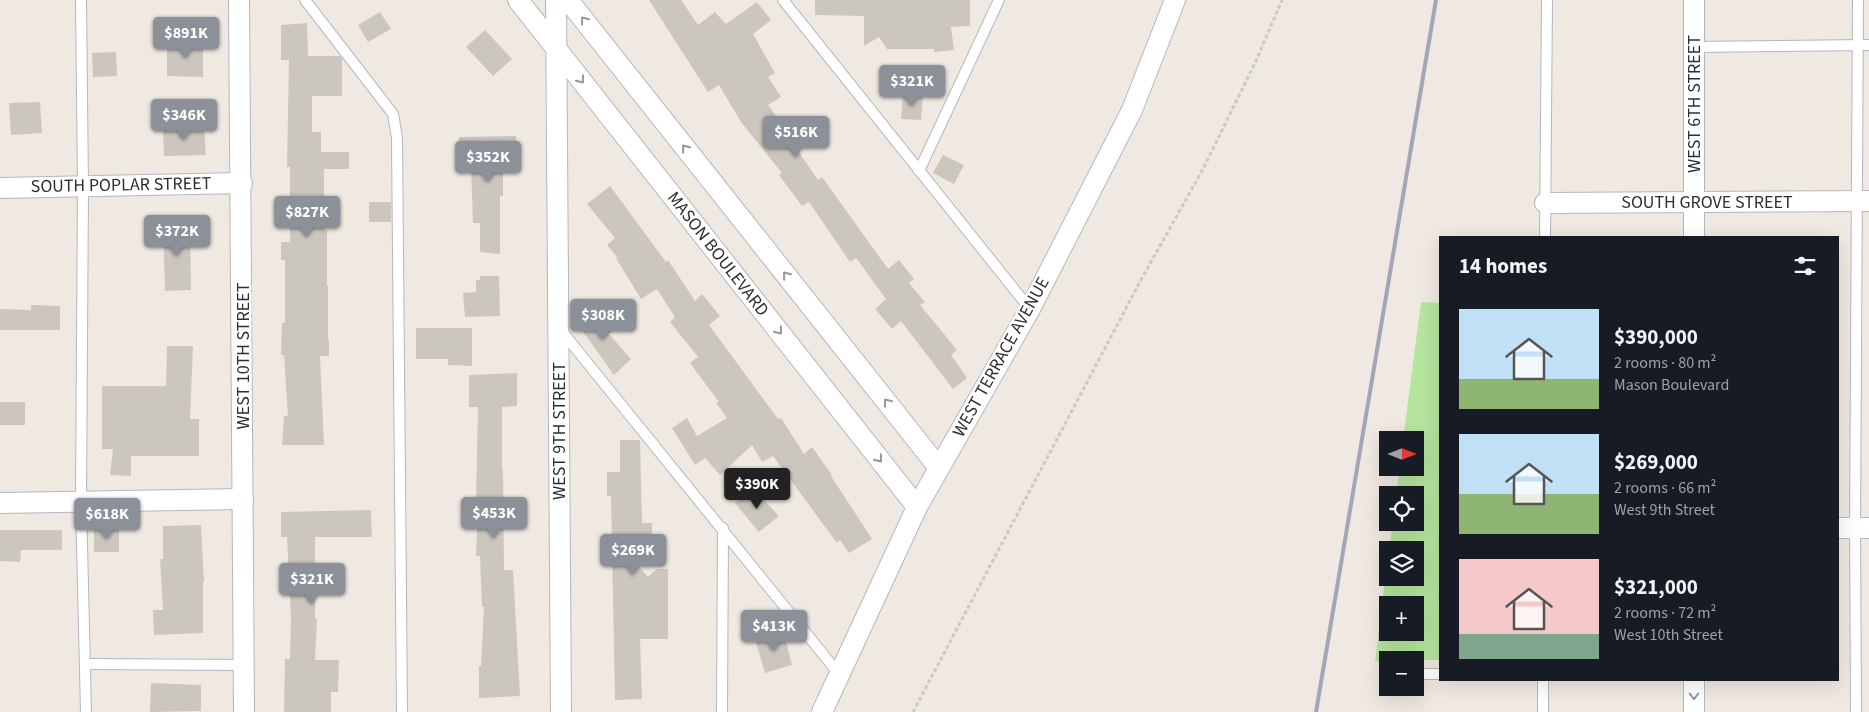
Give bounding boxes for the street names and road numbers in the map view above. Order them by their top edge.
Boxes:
street label: WEST 6TH STREET [1682,35,1707,173]
street label: SOUTH POPLAR STREET [30,171,212,199]
street label: MASON BOULEVARD [661,186,775,322]
street label: SOUTH GROVE STREET [1621,190,1793,215]
street label: WEST TERRACE AVENUE [947,272,1055,442]
street label: WEST 10TH STREET [231,282,256,429]
street label: WEST 9TH STREET [547,362,572,500]

